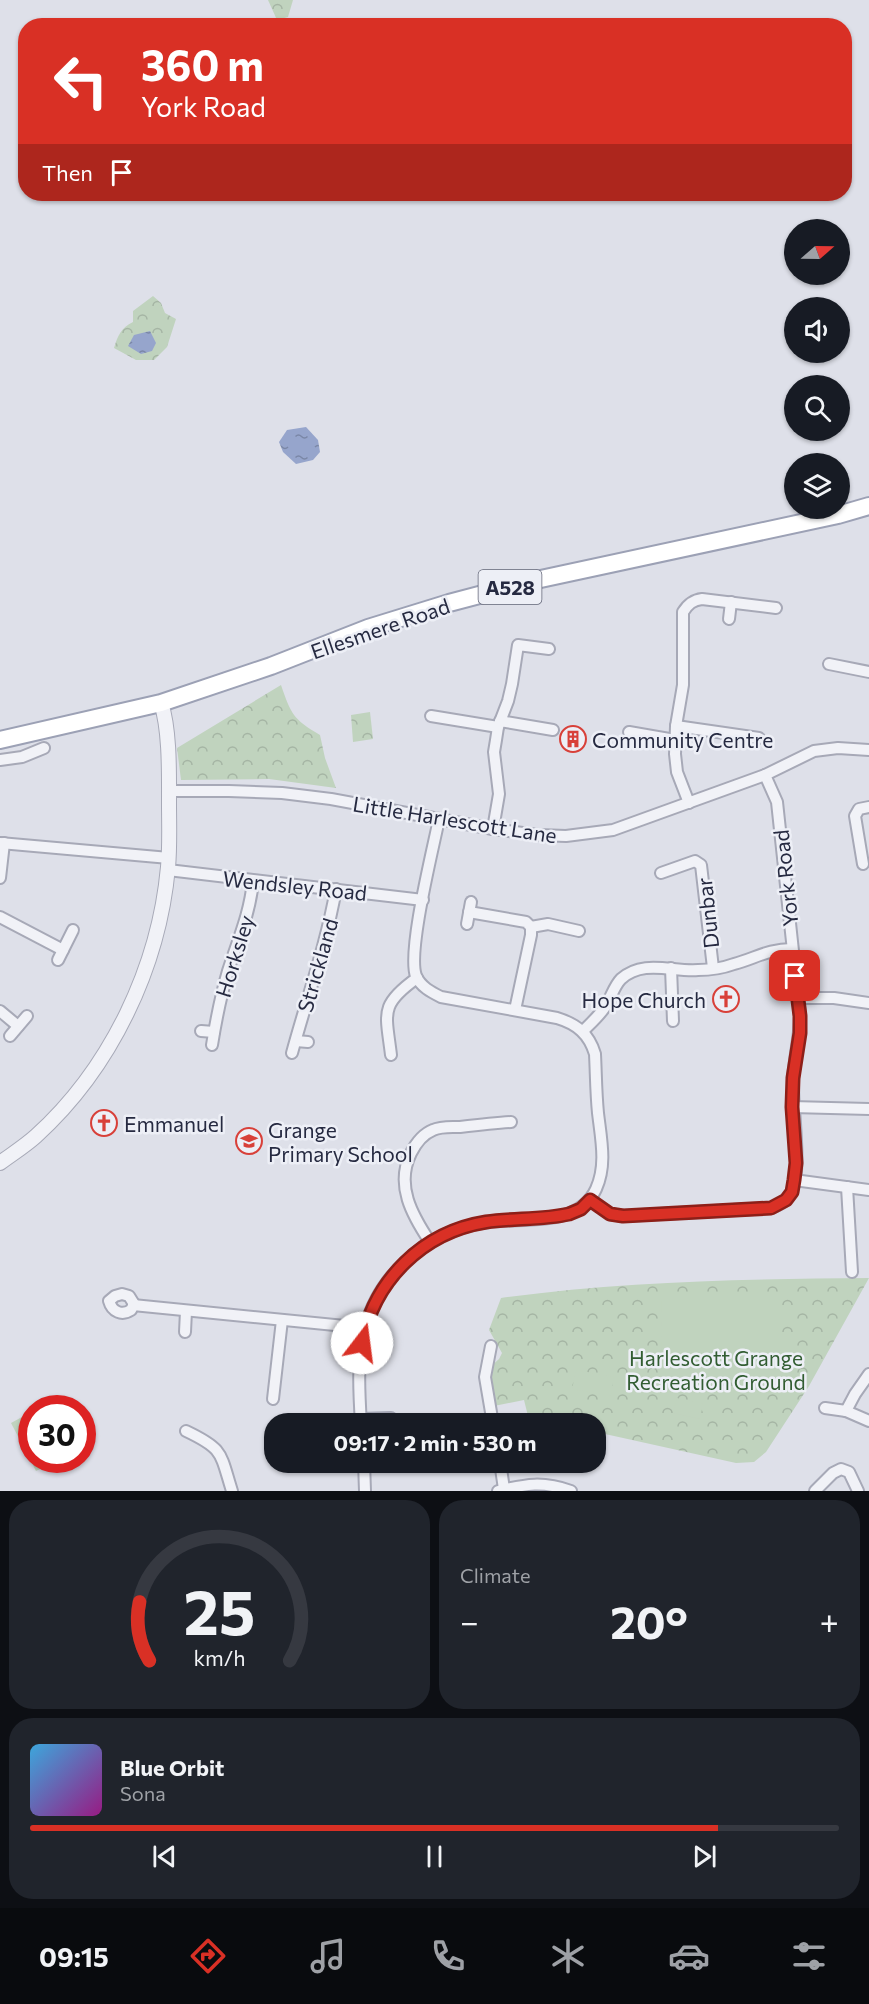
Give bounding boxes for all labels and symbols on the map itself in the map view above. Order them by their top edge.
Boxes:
north arrow [784,219,850,285]
road number: A528 [478,570,542,604]
street label: Ellesmere Road [307,593,453,663]
building icon: Community Centre [558,724,588,754]
place label: Community Centre [592,727,773,752]
street label: Little Harlescott Lane [351,791,559,847]
street label: York Road [767,828,803,928]
street label: Wendsley Road [222,865,368,905]
street label: Dunbar [691,876,723,950]
street label: Horksley [210,912,258,1000]
street label: Strickland [292,915,342,1015]
pin [769,950,820,1001]
church icon: Hope Church [711,984,741,1014]
place label: Hope Church [582,987,706,1012]
church icon: Emmanuel [89,1108,119,1138]
place label: Emmanuel [124,1111,224,1136]
place label: Grange Primary School [268,1117,413,1166]
school or university icon: Grange Primary School [234,1126,264,1156]
position arrow [330,1311,394,1375]
park label: Harlescott Grange Recreation Ground [626,1345,806,1394]
speed limit sign: 30 [18,1395,96,1473]

